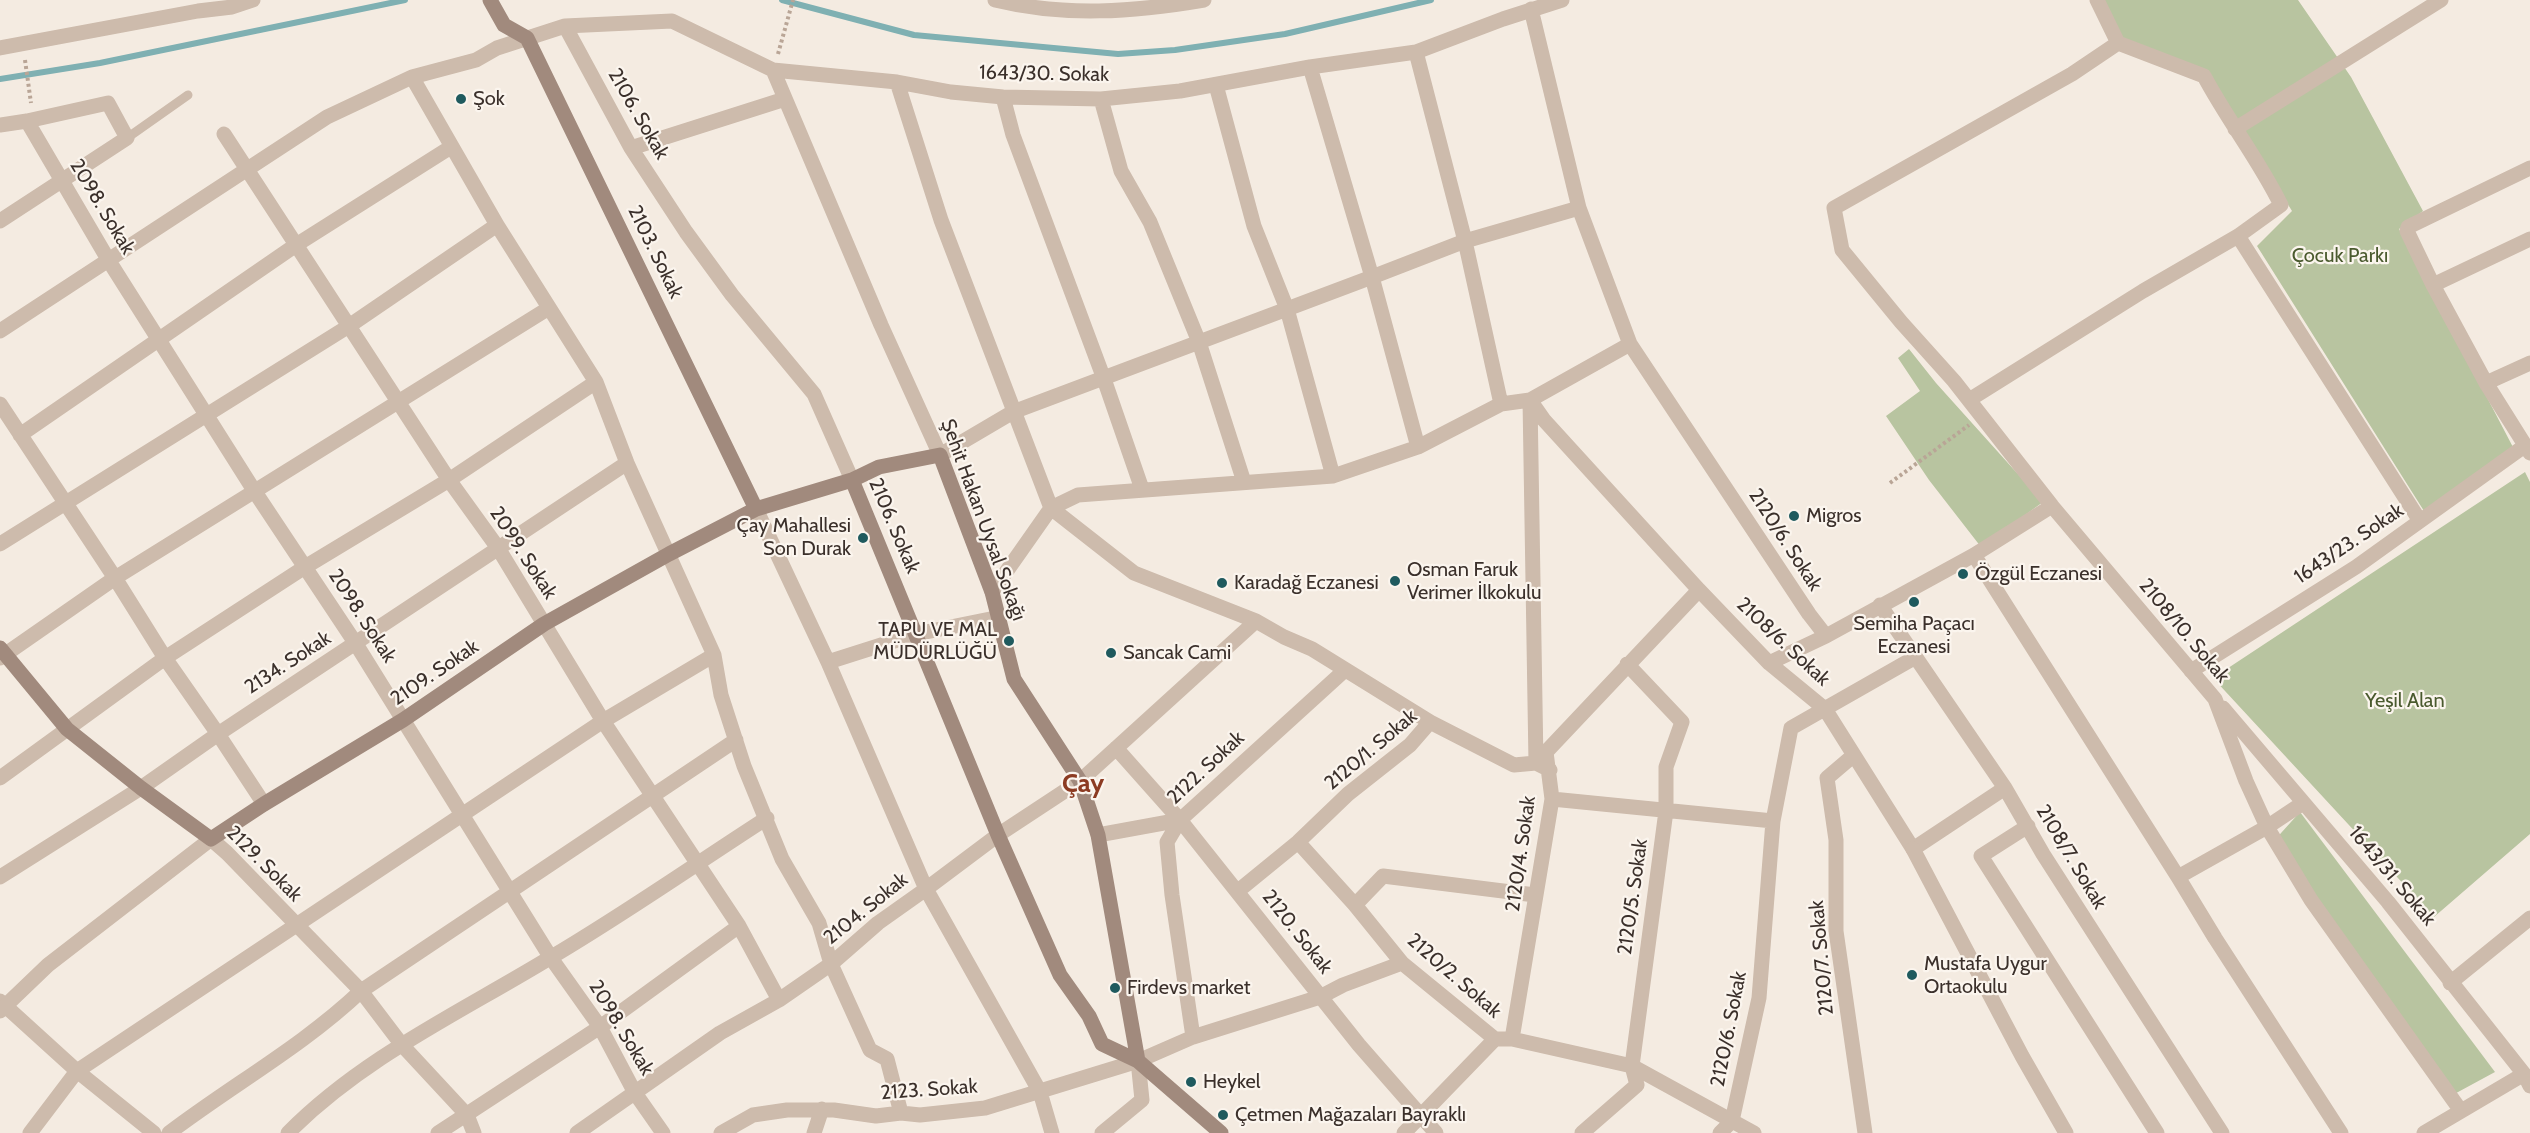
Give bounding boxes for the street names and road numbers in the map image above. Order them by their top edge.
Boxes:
street label: 1643/30. Sokak [979,61,1109,87]
street label: 2106. Sokak [602,64,674,164]
street label: 2098. Sokak [64,155,140,259]
street label: 2103. Sokak [622,202,688,302]
street label: Şehit Hakan Uysal Sokağı [935,416,1031,624]
street label: 2106. Sokak [863,475,925,577]
street label: 2120/6. Sokak [1743,484,1827,596]
street label: 1643/23. Sokak [2290,499,2408,589]
street label: 2099. Sokak [484,502,562,604]
street label: 2098. Sokak [323,565,401,667]
street label: 2108/10. Sokak [2134,574,2234,688]
street label: 2108/6. Sokak [1731,593,1835,691]
street label: 2134. Sokak [240,626,336,700]
street label: 2109. Sokak [387,635,483,711]
street label: 2120/1. Sokak [1320,705,1422,795]
street label: 2122. Sokak [1162,726,1250,810]
street label: 2120/4. Sokak [1501,794,1541,914]
street label: 2108/7. Sokak [2030,800,2112,914]
street label: 2129. Sokak [221,821,307,907]
street label: 1643/31. Sokak [2343,821,2441,931]
street label: 2120/5. Sokak [1613,837,1653,957]
street label: 2104. Sokak [819,868,913,950]
street label: 2120. Sokak [1257,885,1337,979]
street label: 2120/7. Sokak [1805,899,1839,1017]
street label: 2120/2. Sokak [1402,929,1506,1023]
street label: 2120/6. Sokak [1706,969,1752,1089]
street label: 2098. Sokak [583,976,659,1080]
street label: 2123. Sokak [880,1075,978,1105]

